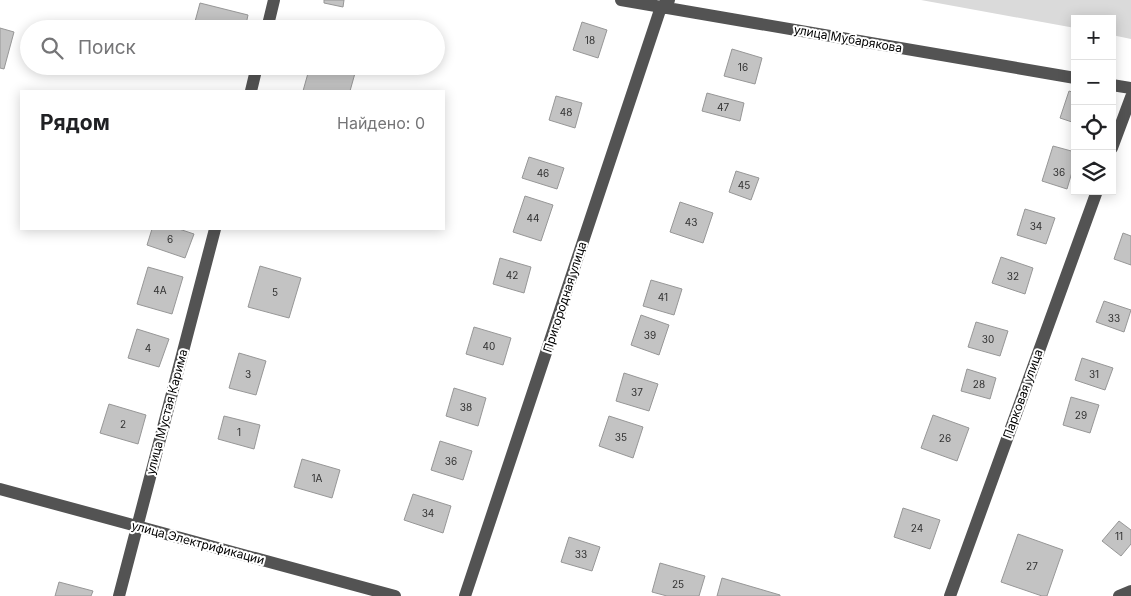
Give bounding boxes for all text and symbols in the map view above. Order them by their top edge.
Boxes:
map controls [1071,15,1116,195]
button: + [1071,15,1116,60]
search box [20,20,445,75]
street label: улица Мубарякова [793,22,904,55]
icon: search [38,34,66,62]
house number: 18 [585,34,595,46]
text: Поиск [78,36,136,59]
button: − [1071,60,1116,105]
house number: 16 [738,61,748,73]
house number: 47 [717,101,729,113]
button: locate [1071,105,1116,150]
house number: 48 [560,106,572,118]
text: Рядом [40,110,110,135]
text: Найдено: 0 [337,113,425,133]
button: layers [1071,150,1116,195]
house number: 36 [1053,166,1065,178]
house number: 46 [537,167,549,179]
house number: 45 [738,179,750,191]
house number: 44 [527,212,539,224]
house number: 43 [685,216,697,228]
house number: 34 [1030,220,1042,232]
house number: 6 [167,233,173,245]
street label: Пригородная улица [540,240,590,354]
house number: 42 [506,269,518,281]
house number: 32 [1007,270,1019,282]
house number: 4А [153,284,167,296]
house number: 5 [272,286,278,298]
house number: 41 [658,291,668,303]
house number: 33 [1108,312,1120,324]
house number: 39 [644,329,656,341]
house number: 30 [982,333,994,345]
house number: 40 [483,340,495,352]
house number: 4 [145,342,151,354]
street label: улица Мустая Карима [143,347,190,476]
street label: Парковая улица [999,347,1046,441]
house number: 3 [245,368,251,380]
house number: 31 [1089,368,1099,380]
house number: 28 [973,378,985,390]
house number: 37 [631,386,643,398]
house number: 38 [460,401,472,413]
house number: 29 [1075,409,1087,421]
house number: 2 [120,418,126,430]
house number: 1 [237,426,241,438]
house number: 35 [615,431,627,443]
house number: 26 [939,432,951,444]
house number: 36 [445,455,457,467]
house number: 1А [312,472,323,484]
house number: 34 [422,507,434,519]
street label: улица Электрификации [130,518,266,567]
house number: 24 [911,522,923,534]
house number: 11 [1115,530,1123,542]
house number: 33 [575,548,587,560]
house number: 27 [1026,560,1038,572]
house number: 25 [672,578,684,590]

